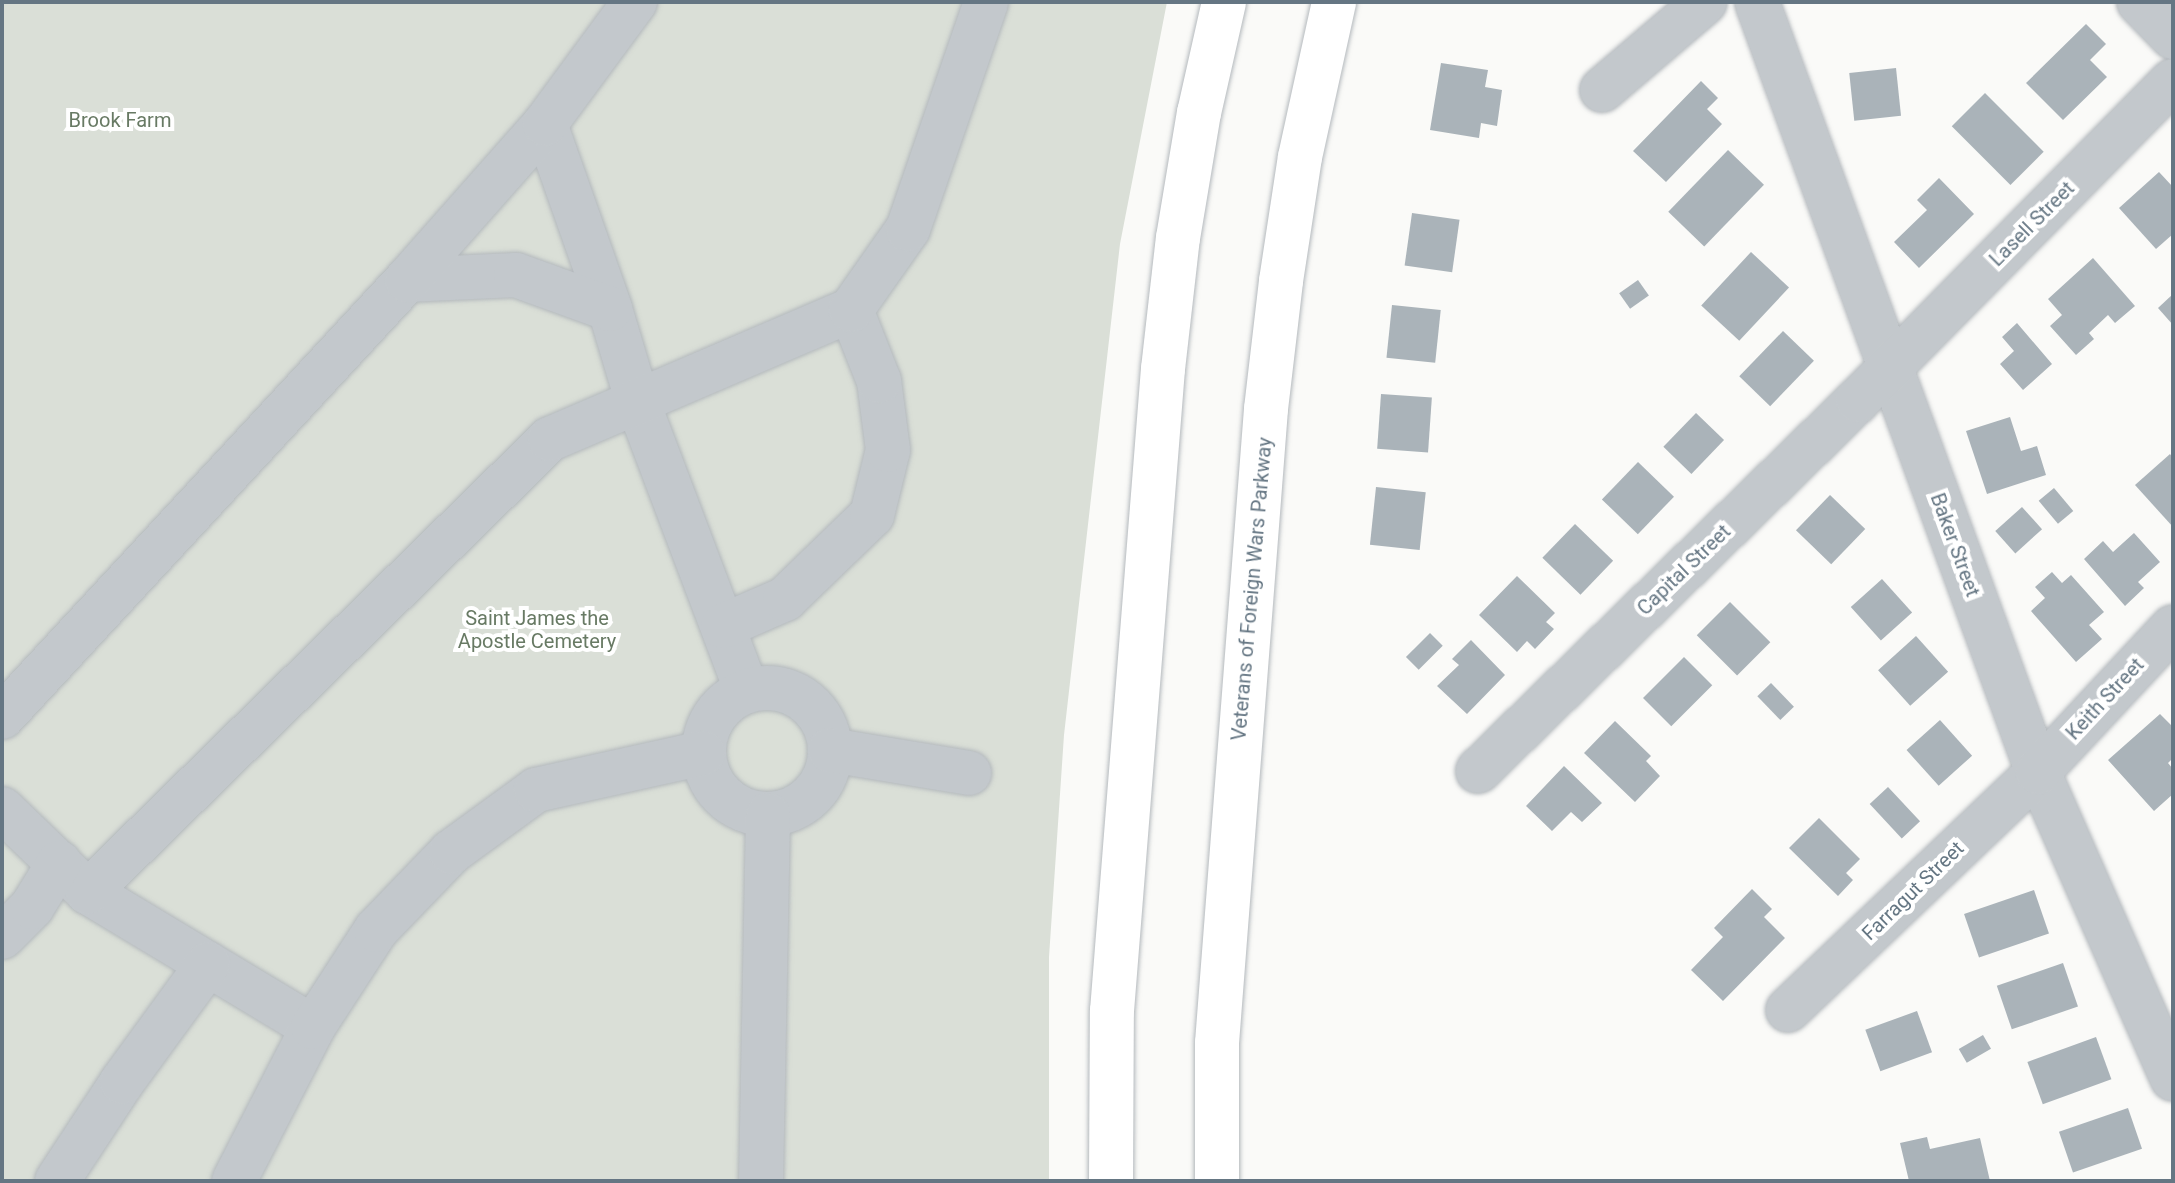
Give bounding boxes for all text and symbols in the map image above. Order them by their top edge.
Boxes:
park label: Brook Farm [69,108,171,132]
street label: Lasell Street [1985,177,2079,271]
street label: Veterans of Foreign Wars Parkway [1227,436,1277,742]
street label: Baker Street [1925,490,1985,600]
street label: Capital Street [1633,520,1735,620]
park label: Saint James the Apostle Cemetery [458,606,616,653]
street label: Keith Street [2061,653,2149,745]
street label: Farragut Street [1857,836,1969,946]

